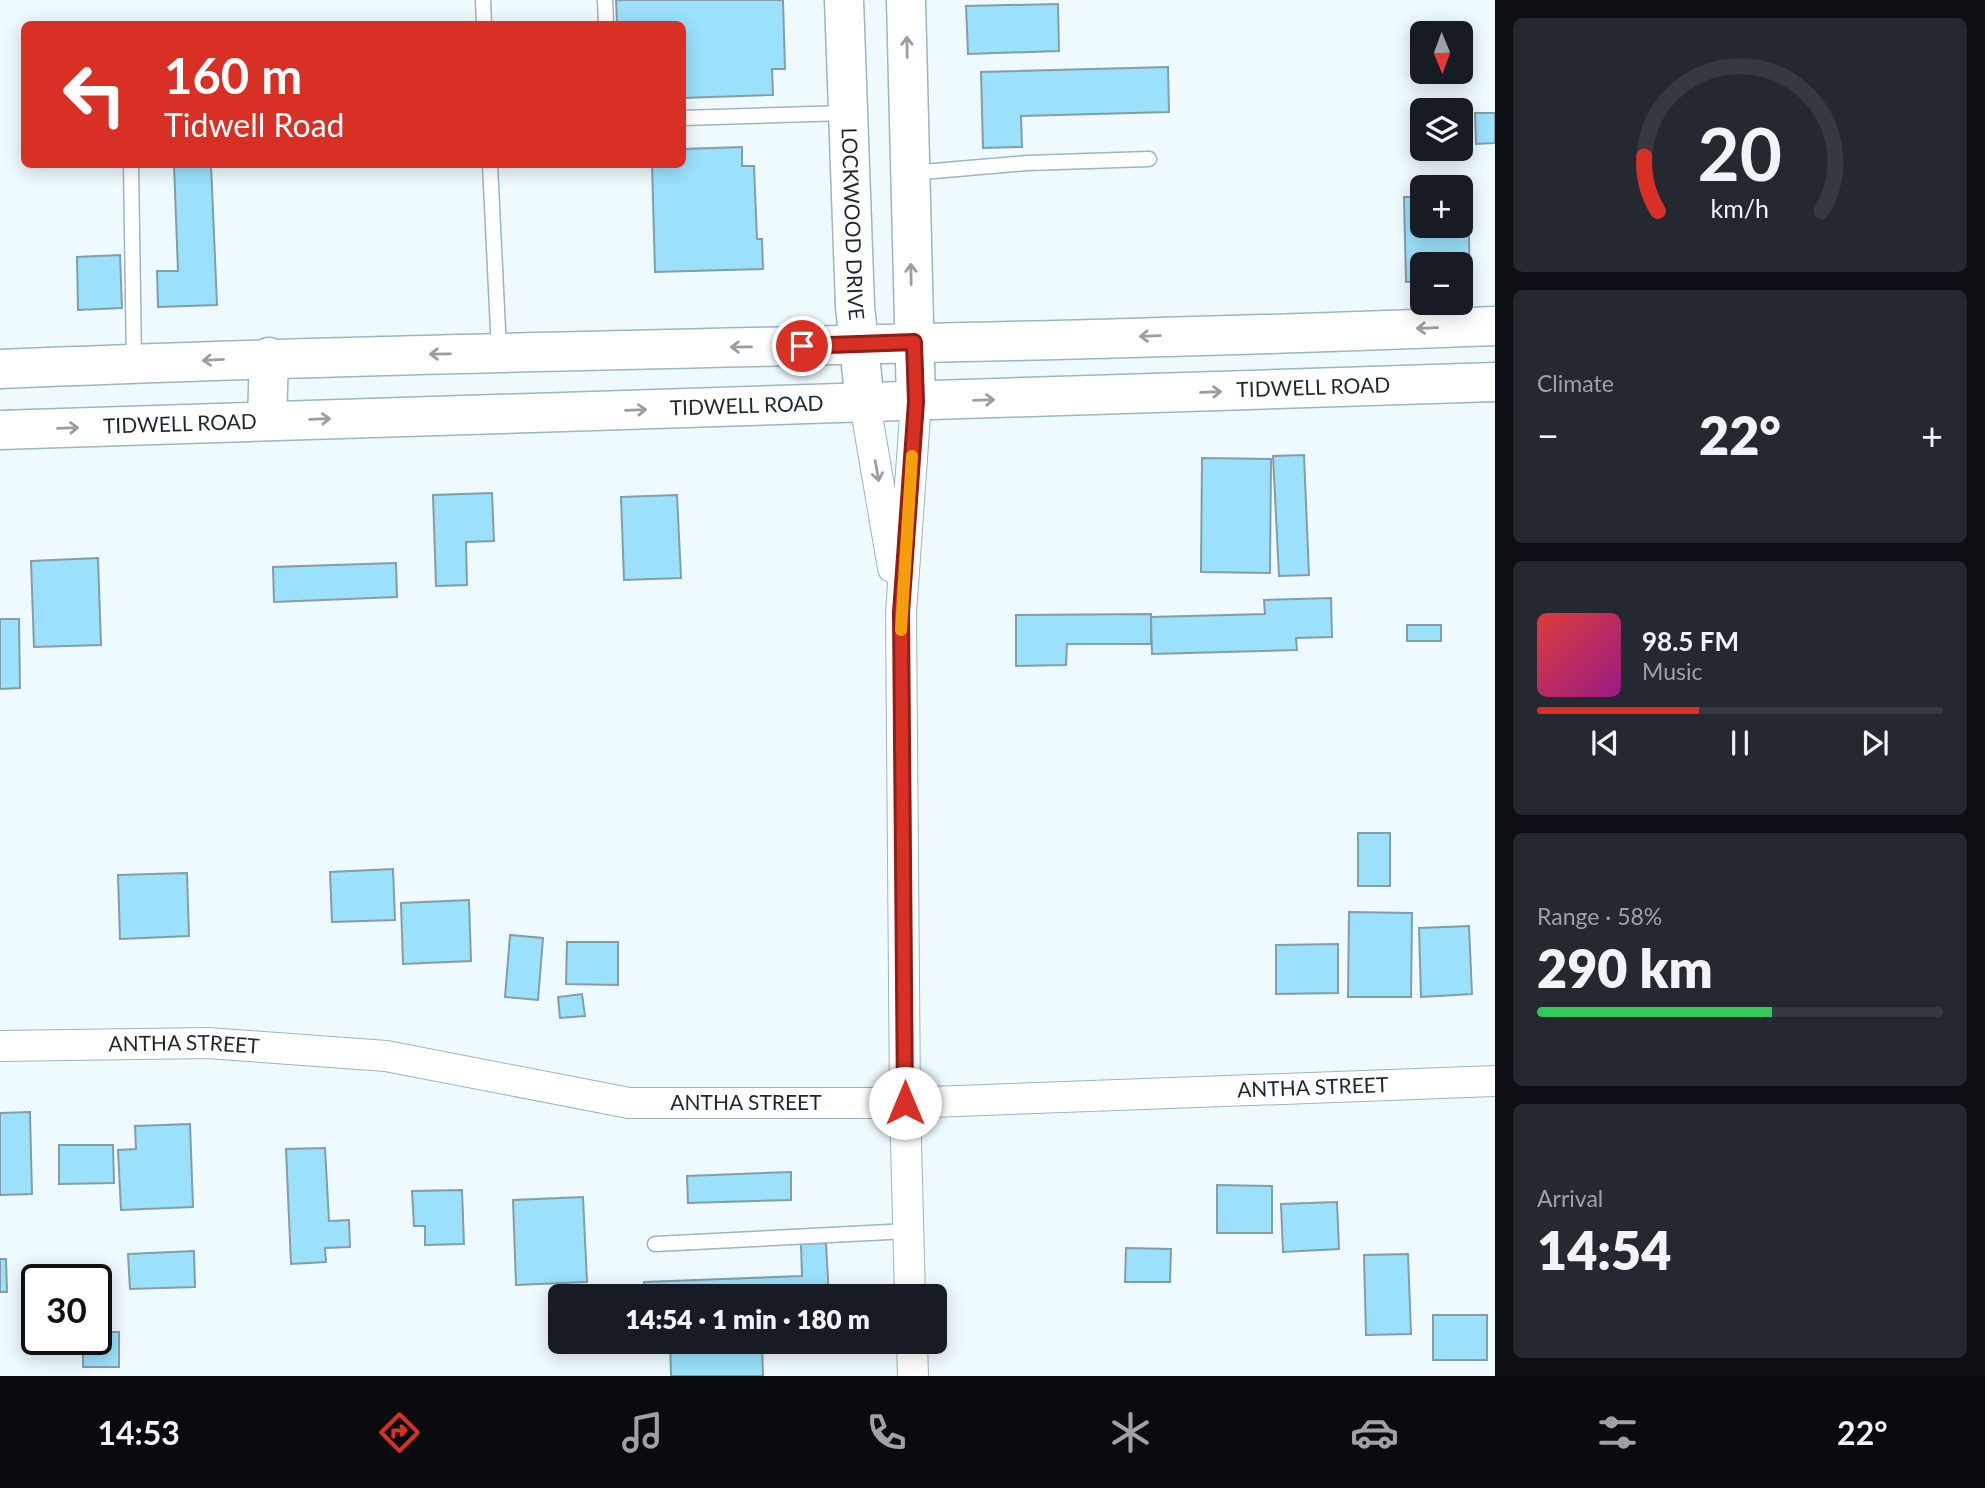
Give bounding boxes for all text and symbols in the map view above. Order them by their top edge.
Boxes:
north arrow [1410,21,1474,84]
map controls [1410,21,1473,315]
one-way arrow [900,36,914,59]
text: 160 m [164,46,302,104]
icon: left [49,49,140,140]
button: layers [1410,98,1473,161]
text: Tidwell Road [164,105,344,144]
text: 20 [1698,109,1782,197]
street label: LOCKWOOD DRIVE [838,127,870,321]
button: + [1410,175,1473,238]
text: km/h [1711,193,1769,223]
button: − [1410,252,1473,315]
one-way arrow [904,263,918,286]
pin [772,316,832,376]
one-way arrow [1416,322,1439,335]
icon: arrive [783,327,821,365]
one-way arrow [1139,330,1162,343]
one-way arrow [730,341,753,354]
one-way arrow [429,347,452,361]
one-way arrow [202,353,225,366]
text: Climate [1537,369,1614,397]
street label: TIDWELL ROAD [1236,371,1391,401]
one-way arrow [1200,386,1223,399]
street label: TIDWELL ROAD [669,390,824,419]
one-way arrow [972,394,995,407]
one-way arrow [624,403,647,416]
text: 22° [1699,404,1781,466]
street label: TIDWELL ROAD [103,408,257,438]
one-way arrow [308,412,331,425]
text: − [1537,412,1559,458]
text: + [1921,412,1943,458]
one-way arrow [56,421,79,434]
one-way arrow [870,459,884,482]
text: 98.5 FM [1642,625,1739,657]
text: Music [1642,657,1702,685]
icon: previous [1586,724,1624,762]
icon: pause [1721,724,1759,762]
icon: next [1856,724,1894,762]
text: Range · 58% [1537,902,1662,930]
text: 290 km [1537,937,1713,999]
street label: ANTHA STREET [108,1029,261,1058]
position arrow [868,1066,942,1140]
street label: ANTHA STREET [1237,1071,1389,1102]
street label: ANTHA STREET [670,1089,822,1114]
text: Arrival [1537,1184,1603,1212]
text: 14:54 [1537,1219,1671,1281]
speed limit sign: 30 [21,1264,112,1355]
text: 14:54 · 1 min · 180 m [625,1303,870,1335]
icon: directions [375,1408,424,1457]
icon: music [618,1408,667,1457]
icon: phone [862,1408,911,1457]
icon: climate [1106,1408,1155,1457]
icon: car [1350,1408,1399,1457]
icon: filters [1593,1408,1642,1457]
text: 14:53 [97,1413,180,1452]
text: 22° [1837,1413,1888,1452]

